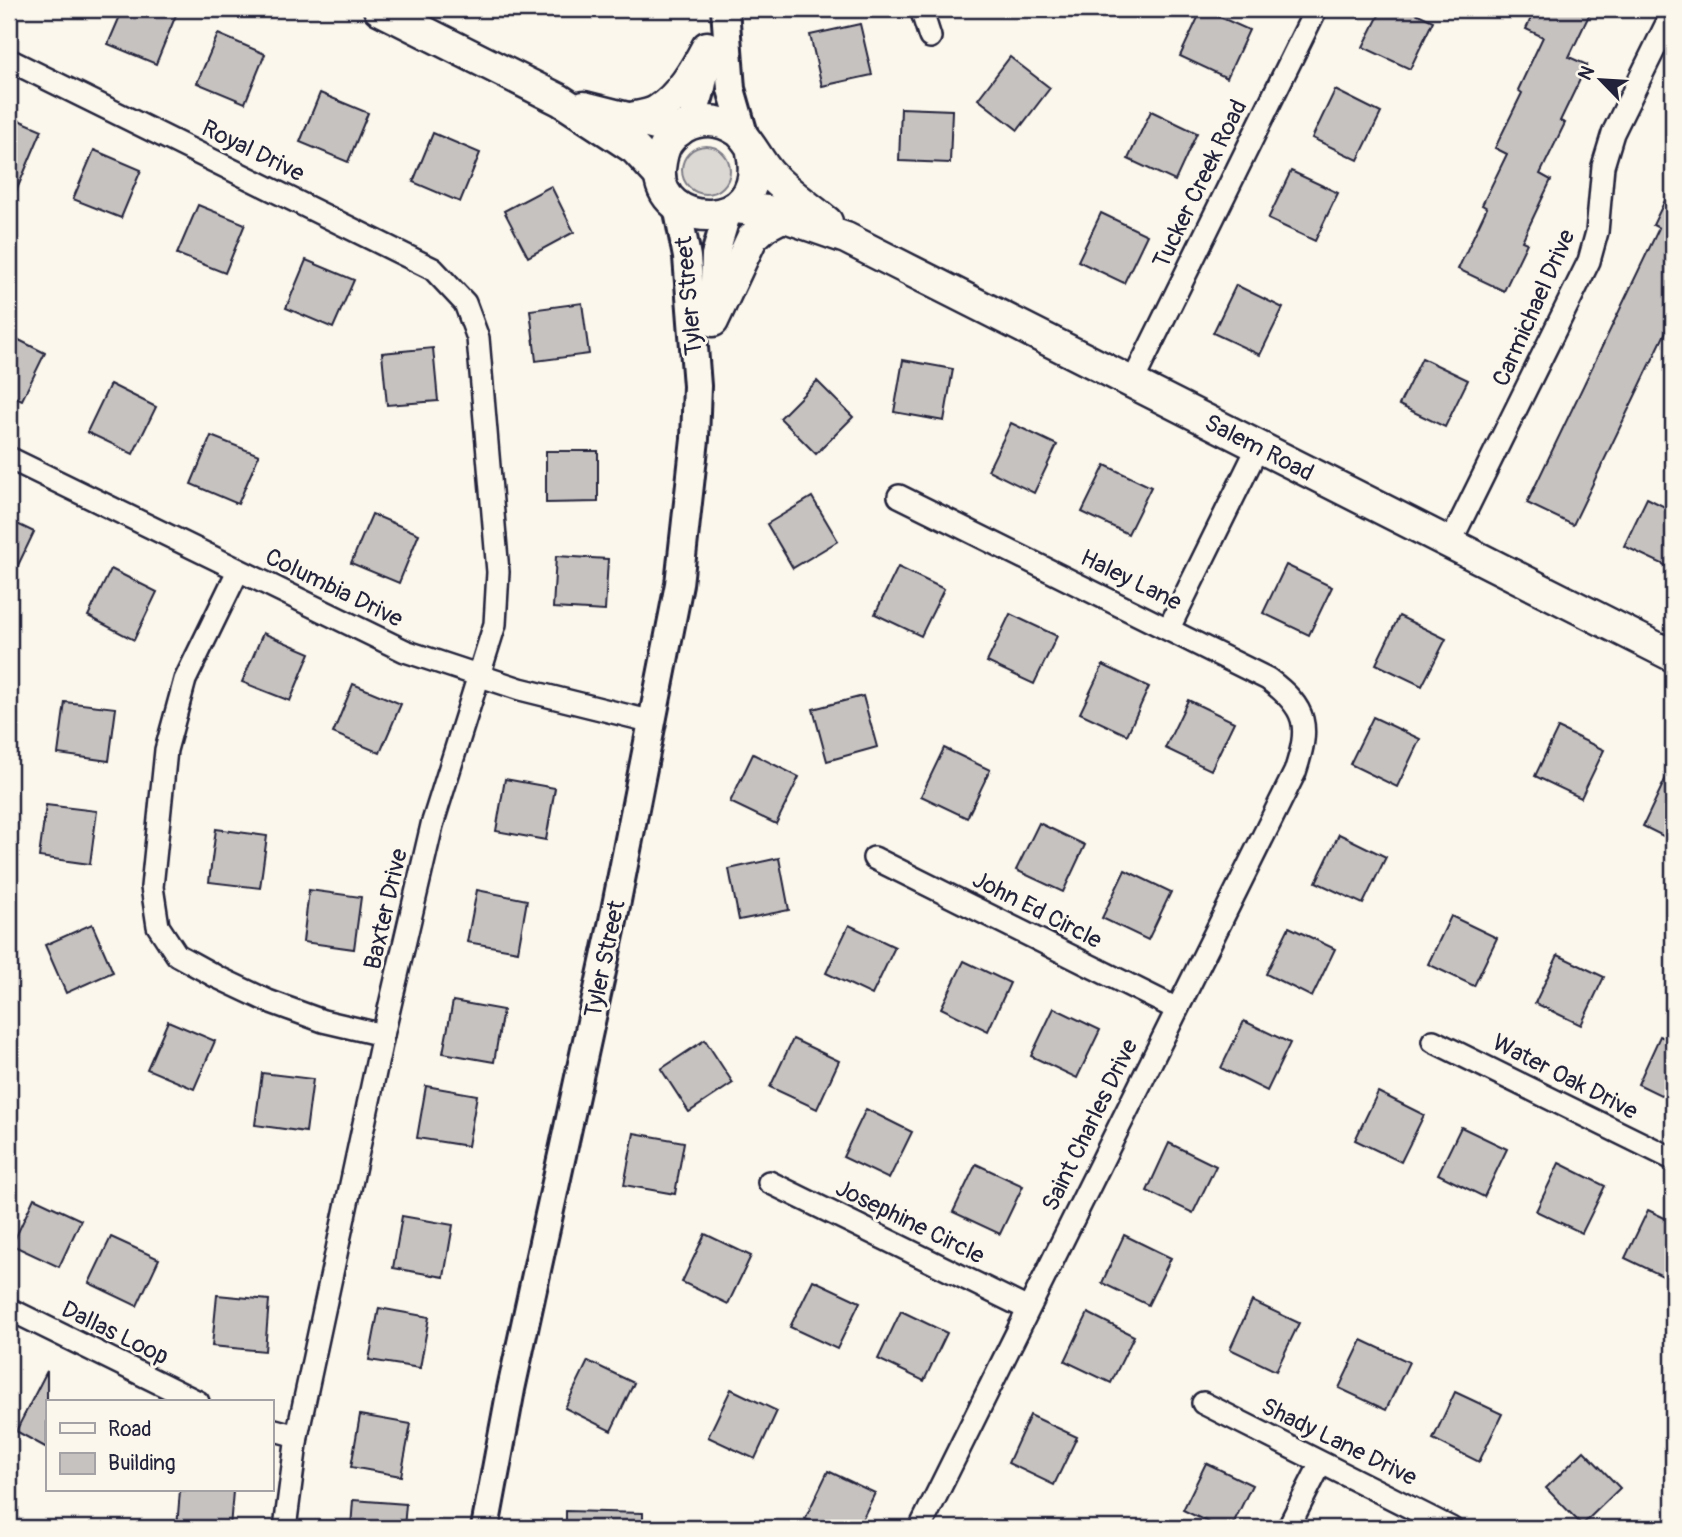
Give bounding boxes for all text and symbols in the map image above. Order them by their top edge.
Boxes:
north arrow [1566,46,1636,116]
text: N [1573,62,1600,84]
street label: Tucker Creek Road [1147,95,1253,273]
street label: Royal Drive [197,114,309,188]
street label: Carmichael Drive [1486,225,1582,391]
street label: Tyler Street [669,235,709,357]
street label: Salem Road [1200,408,1318,488]
street label: Columbia Drive [260,542,408,634]
street label: Haley Lane [1076,543,1186,617]
street label: Baxter Drive [358,846,414,972]
street label: John Ed Circle [967,865,1107,955]
street label: Tyler Street [578,897,632,1020]
street label: Water Oak Drive [1488,1028,1643,1126]
street label: Saint Charles Drive [1036,1034,1144,1216]
street label: Josephine Circle [831,1174,989,1271]
street label: Dallas Loop [57,1295,173,1371]
street label: Shady Lane Drive [1257,1392,1422,1492]
legend [46,1400,273,1492]
text: Road [108,1416,152,1443]
text: Building [108,1450,175,1477]

